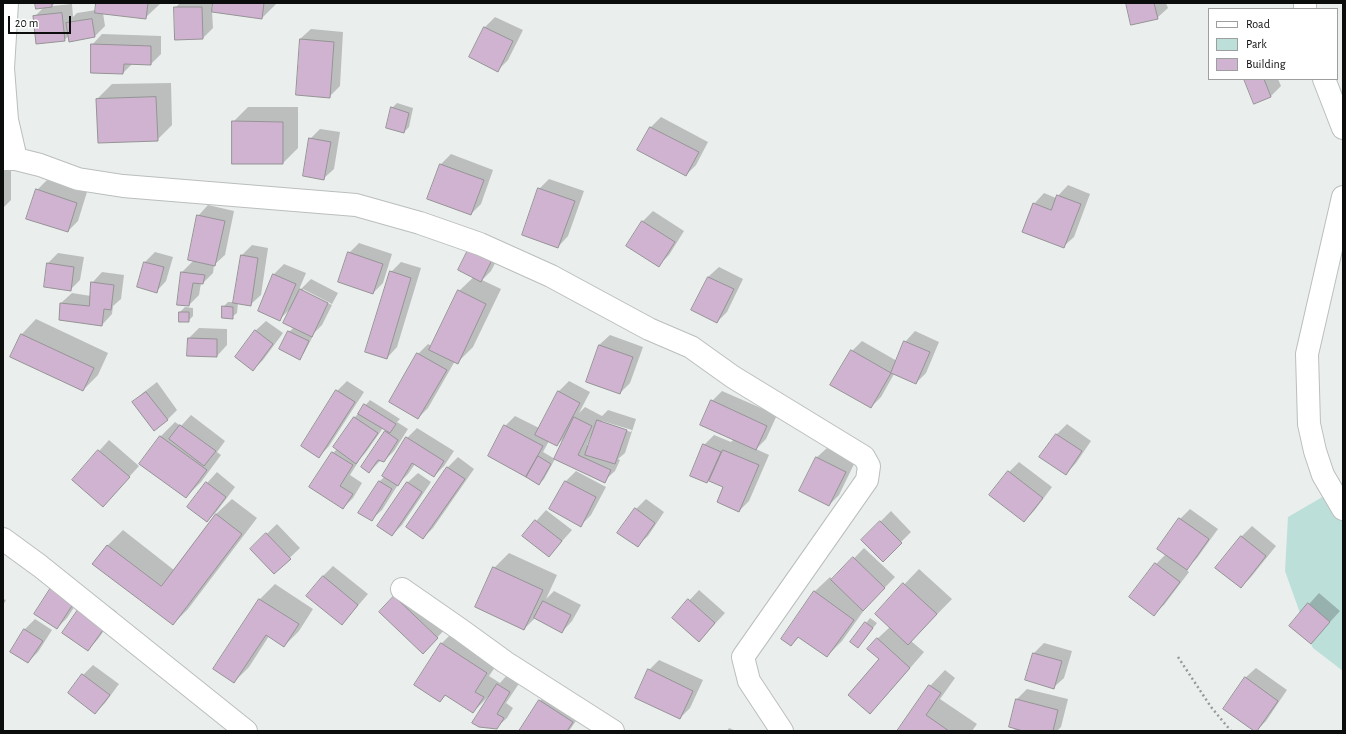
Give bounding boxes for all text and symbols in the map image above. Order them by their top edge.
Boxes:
scale bar [10,8,73,34]
legend [1208,8,1338,80]
text: 20 m [15,17,38,29]
text: Road [1246,18,1270,30]
text: Park [1246,38,1267,50]
text: Building [1246,58,1286,70]

